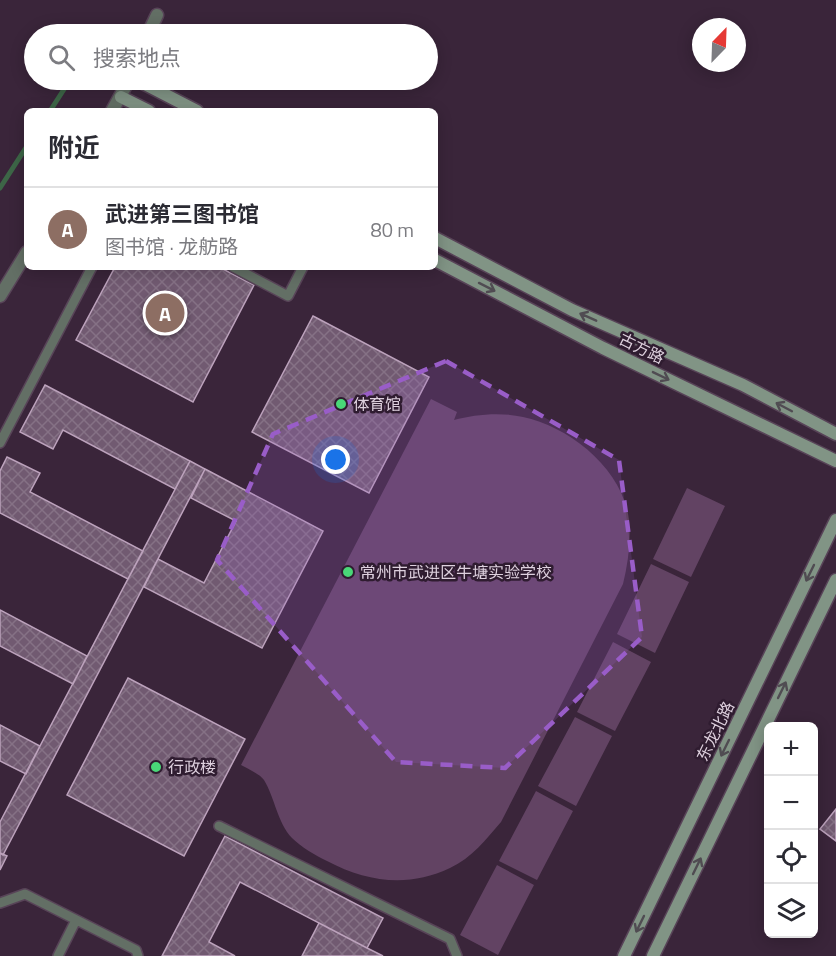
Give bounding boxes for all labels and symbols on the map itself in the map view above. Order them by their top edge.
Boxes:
north arrow [692,18,746,72]
one-way arrow [478,281,495,293]
pin: A [146,290,184,336]
one-way arrow [579,311,597,322]
street label: 古方路 [615,327,669,369]
one-way arrow [651,370,669,382]
place label: 体育馆 [353,392,401,416]
marker: 体育馆 [334,397,348,411]
one-way arrow [776,401,794,412]
your location [321,445,350,474]
place label: 常州市武进区牛塘实验学校 [360,560,552,584]
one-way arrow [804,563,816,581]
marker: 常州市武进区牛塘实验学校 [341,565,355,579]
one-way arrow [777,682,789,700]
street label: 东龙北路 [690,697,740,765]
one-way arrow [719,739,730,757]
place label: 行政楼 [168,755,216,779]
marker: 行政楼 [149,760,163,774]
one-way arrow [691,857,703,875]
one-way arrow [633,914,645,932]

